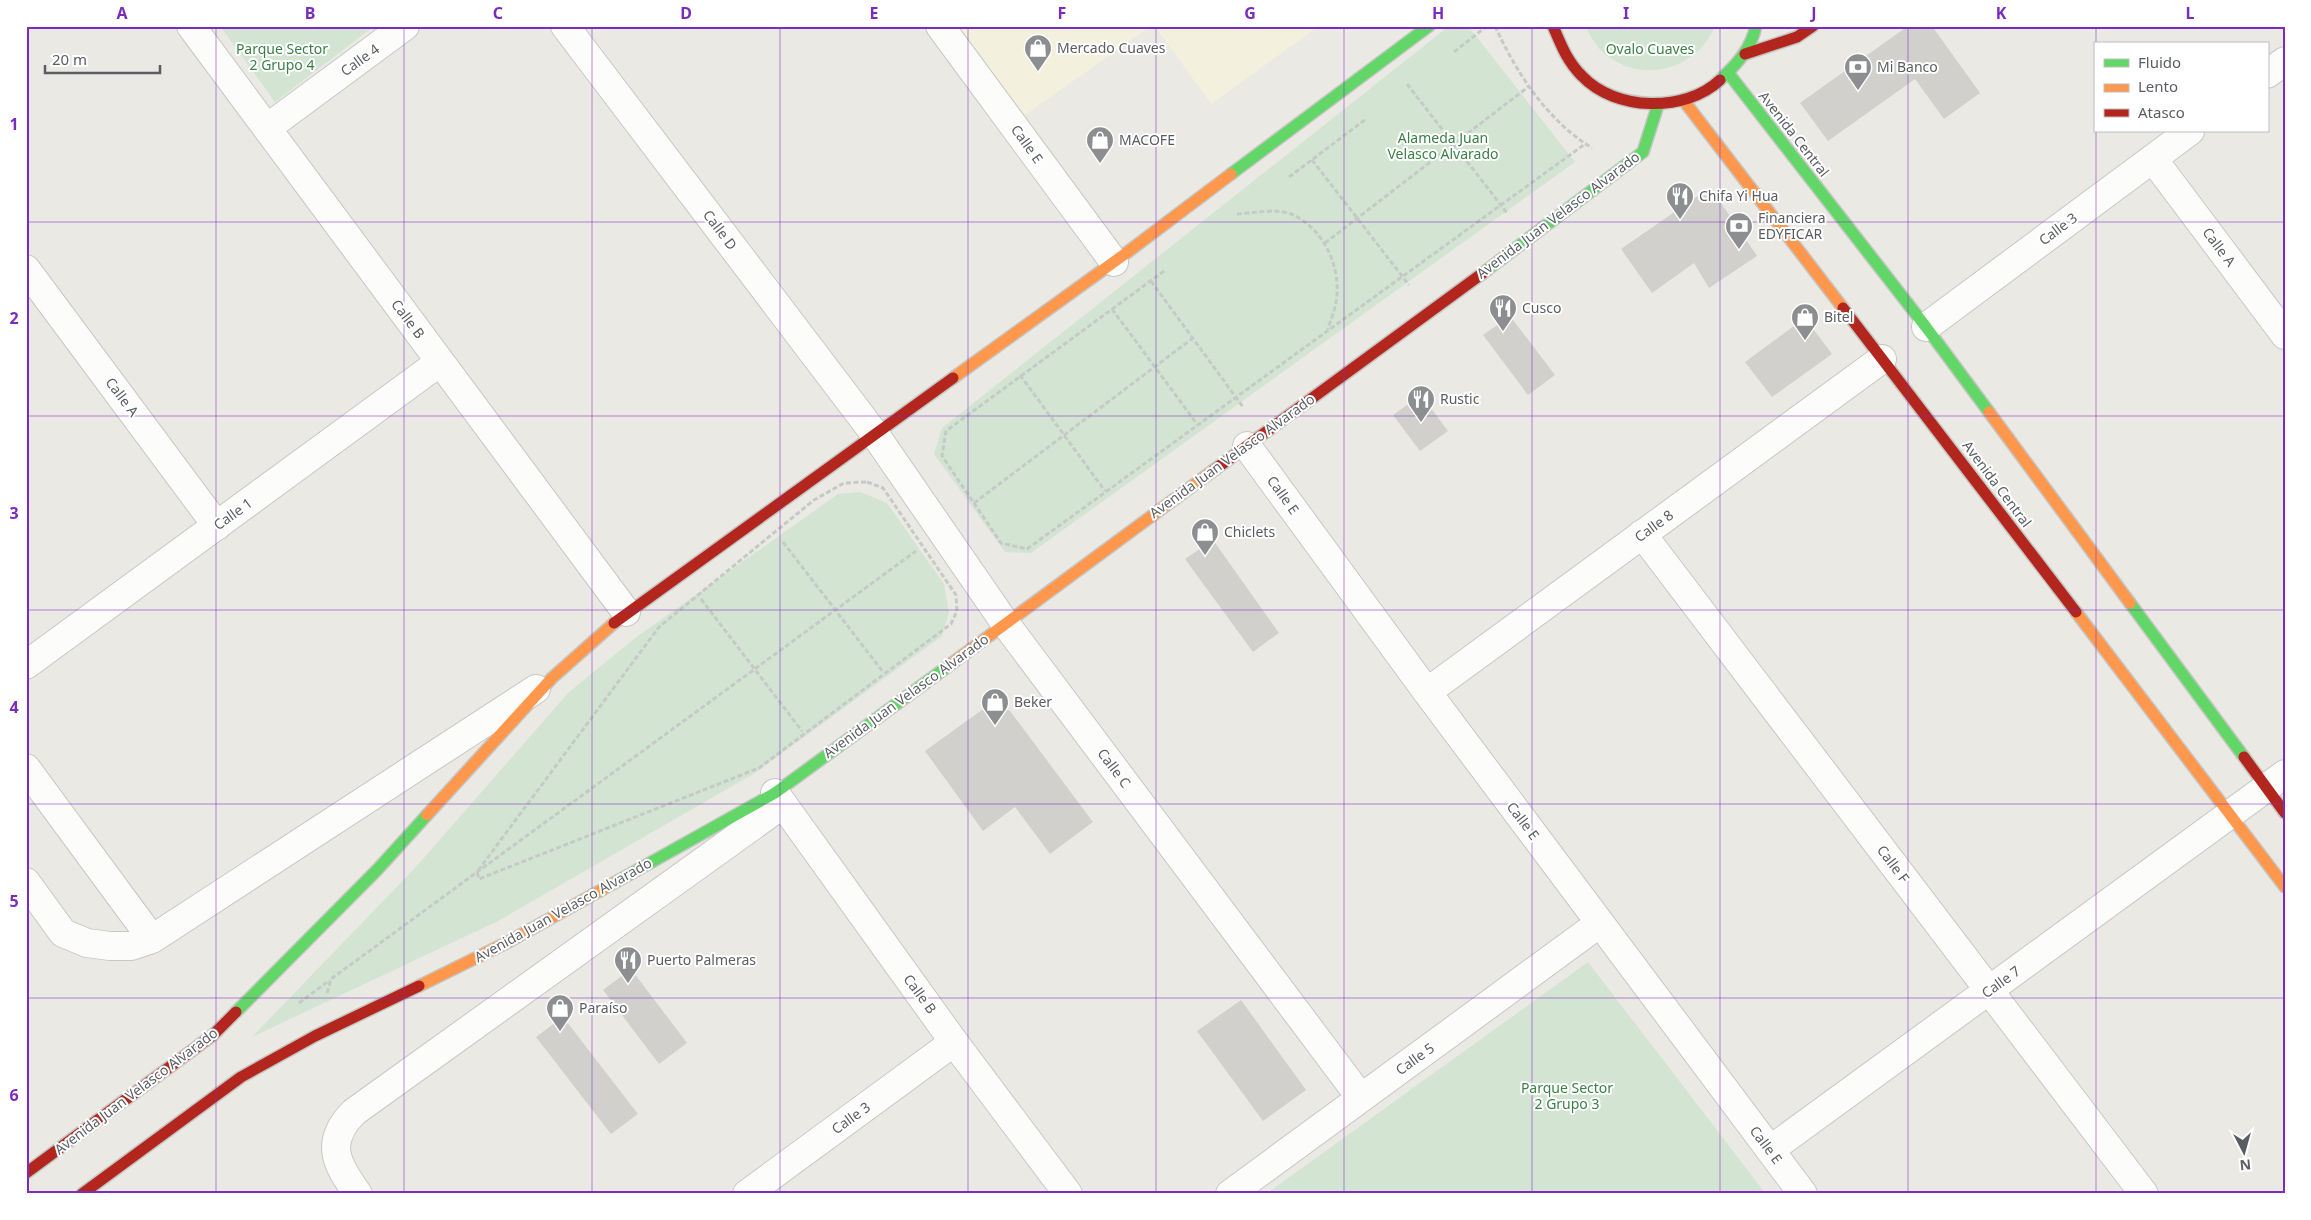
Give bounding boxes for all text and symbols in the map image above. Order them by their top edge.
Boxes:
text: A [116,2,128,24]
text: B [305,2,315,24]
text: C [493,2,503,24]
text: D [680,2,692,24]
text: E [870,2,879,24]
text: F [1058,2,1066,24]
text: G [1244,2,1256,24]
text: H [1432,2,1444,24]
text: I [1623,2,1629,24]
text: J [1809,2,1817,24]
text: K [1996,2,2007,24]
text: L [2186,2,2195,24]
shop icon: Mercado Cuaves [1023,33,1053,72]
place label: Mercado Cuaves [1057,38,1166,57]
park label: Parque Sector 2 Grupo 4 [236,39,328,74]
street label: Calle 4 [337,39,383,80]
park label: Ovalo Cuaves [1606,39,1695,58]
scale bar [45,42,160,74]
legend [2094,42,2268,132]
text: 20 m [52,49,87,69]
bank icon: Mi Banco [1843,52,1873,91]
text: Fluido [2138,52,2181,72]
place label: Mi Banco [1877,57,1938,76]
text: Lento [2138,76,2178,96]
street label: Avenida Central [1755,87,1834,180]
text: Atasco [2138,102,2185,122]
text: 1 [9,113,19,135]
street label: Calle E [1007,121,1048,167]
shop icon: MACOFE [1085,125,1115,164]
park label: Alameda Juan Velasco Alvarado [1388,128,1498,163]
place label: MACOFE [1119,130,1175,149]
street label: Avenida Juan Velasco Alvarado [1472,147,1643,282]
restaurant icon: Chifa Yi Hua [1665,181,1695,220]
place label: Chifa Yi Hua [1699,186,1778,205]
street label: Calle D [699,206,742,254]
place label: Financiera EDYFICAR [1758,208,1826,243]
street label: Calle 3 [2035,208,2081,249]
bank icon: Financiera EDYFICAR [1724,211,1754,250]
street label: Calle A [2198,223,2240,270]
restaurant icon: Cusco [1488,293,1518,332]
street label: Calle B [387,295,429,342]
place label: Cusco [1522,298,1561,317]
shop icon: Bitel [1790,302,1820,341]
text: 2 [9,307,19,329]
place label: Bitel [1824,307,1853,326]
street label: Calle A [101,373,143,420]
restaurant icon: Rustic [1406,384,1436,423]
street label: Avenida Juan Velasco Alvarado [1145,389,1318,522]
place label: Rustic [1440,389,1480,408]
street label: Avenida Central [1959,437,2036,531]
street label: Calle E [1263,472,1304,518]
street label: Calle 1 [210,493,256,534]
text: 3 [9,502,19,524]
street label: Calle 8 [1631,505,1677,546]
shop icon: Chiclets [1190,517,1220,556]
place label: Chiclets [1224,522,1275,541]
street label: Avenida Juan Velasco Alvarado [819,629,992,762]
shop icon: Beker [980,687,1010,726]
place label: Beker [1014,692,1052,711]
text: 4 [9,696,19,718]
street label: Calle C [1093,744,1135,791]
street label: Calle E [1503,798,1544,844]
street label: Calle F [1873,841,1914,886]
street label: Avenida Juan Velasco Alvarado [471,853,655,966]
text: 5 [9,890,19,912]
restaurant icon: Puerto Palmeras [613,945,643,984]
place label: Puerto Palmeras [647,950,756,969]
street label: Calle 7 [1978,961,2024,1002]
street label: Calle B [900,970,941,1017]
shop icon: Paraíso [545,993,575,1032]
place label: Paraíso [579,998,627,1017]
street label: Avenida Juan Velasco Alvarado [50,1023,221,1158]
street label: Calle 5 [1392,1038,1438,1079]
park label: Parque Sector 2 Grupo 3 [1521,1078,1613,1113]
text: 6 [9,1084,19,1106]
street label: Calle 3 [828,1097,874,1138]
street label: Calle E [1746,1122,1787,1168]
north arrow [2218,1128,2268,1178]
text: N [2239,1155,2252,1175]

